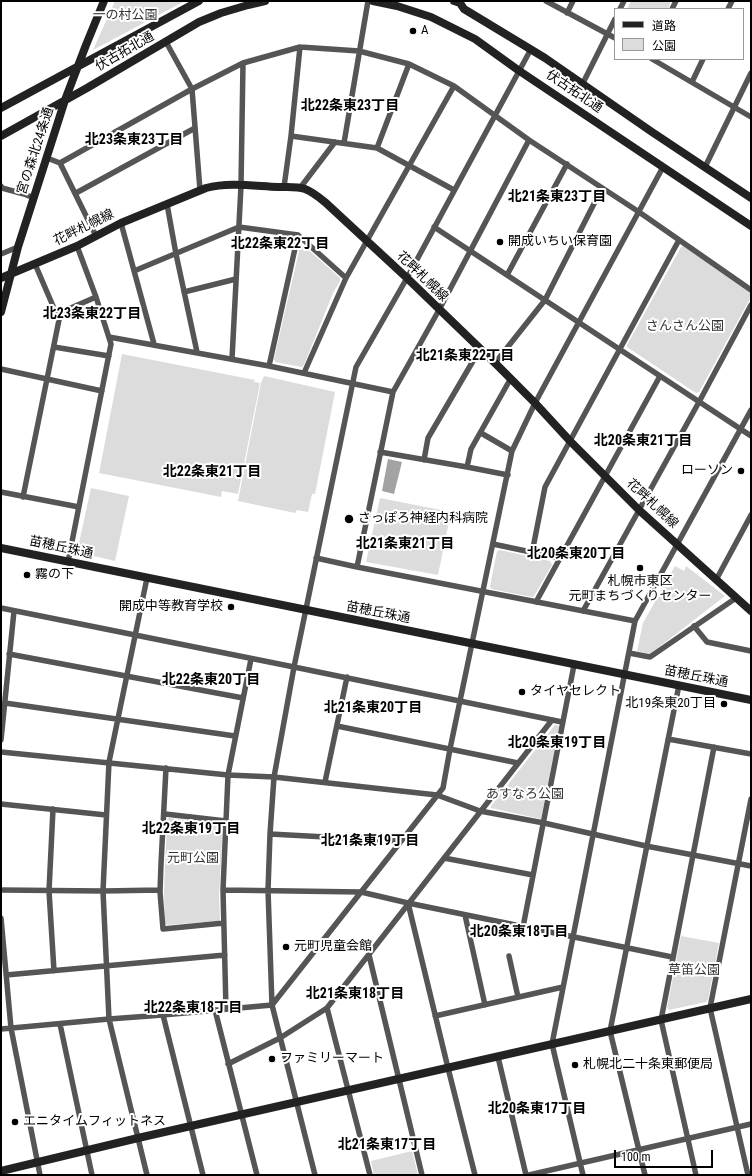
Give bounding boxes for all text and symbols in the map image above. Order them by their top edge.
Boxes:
park label: 一の村公園 [93,8,157,24]
legend [614,8,744,60]
text: 道路 [652,19,676,33]
place label: A [421,23,428,39]
marker: A [408,26,418,36]
street label: 伏古拓北通 [93,29,157,75]
text: 公園 [652,39,676,53]
street label: 伏古拓北通 [543,67,605,117]
district label: 北22条東23丁目 [301,98,399,114]
street label: 宮の森北24条通 [15,105,57,197]
district label: 北23条東23丁目 [85,132,183,148]
district label: 北21条東23丁目 [508,189,606,205]
street label: 花畔札幌線 [51,207,117,249]
place label: 開成いちい保育園 [508,234,612,250]
district label: 北22条東22丁目 [231,236,329,252]
marker: 開成いちい保育園 [495,237,505,247]
street label: 花畔札幌線 [393,249,451,305]
district label: 北23条東22丁目 [43,306,141,322]
park label: さんさん公園 [646,319,724,335]
district label: 北21条東22丁目 [416,348,514,364]
district label: 北20条東21丁目 [594,433,692,449]
place label: ローソン [681,463,733,479]
district label: 北22条東21丁目 [163,464,261,480]
marker: ローソン [736,466,746,476]
street label: 花畔札幌線 [623,476,681,532]
place label: さっぽろ神経内科病院 [358,511,488,527]
marker: さっぽろ神経内科病院 [343,513,355,525]
street label: 苗穂丘珠通 [28,534,94,562]
district label: 北21条東21丁目 [356,536,454,552]
district label: 北20条東20丁目 [527,546,625,562]
marker: 札幌市東区 元町まちづくりセンター [635,563,645,573]
place label: 霧の下 [35,567,74,583]
marker: 霧の下 [22,570,32,580]
place label: 札幌市東区 元町まちづくりセンター [569,574,711,605]
place label: 開成中等教育学校 [119,599,223,615]
street label: 苗穂丘珠通 [345,599,411,627]
marker: 開成中等教育学校 [226,602,236,612]
street label: 苗穂丘珠通 [663,663,729,691]
district label: 北22条東20丁目 [162,672,260,688]
place label: タイヤセレクト [530,684,621,700]
marker: タイヤセレクト [517,687,527,697]
place label: 北19条東20丁目 [625,696,716,712]
marker: 北19条東20丁目 [719,699,729,709]
district label: 北21条東20丁目 [324,700,422,716]
district label: 北20条東19丁目 [508,735,606,751]
park label: あすなろ公園 [486,787,564,803]
district label: 北22条東19丁目 [142,821,240,837]
district label: 北21条東19丁目 [321,833,419,849]
park label: 元町公園 [167,851,219,867]
district label: 北20条東18丁目 [470,924,568,940]
place label: 元町児童会館 [294,939,372,955]
marker: 元町児童会館 [281,942,291,952]
park label: 草笛公園 [668,963,720,979]
district label: 北21条東18丁目 [306,986,404,1002]
district label: 北22条東18丁目 [144,1000,242,1016]
place label: ファミリーマート [280,1051,384,1067]
marker: ファミリーマート [267,1054,277,1064]
place label: 札幌北二十条東郵便局 [583,1057,713,1073]
marker: 札幌北二十条東郵便局 [570,1060,580,1070]
district label: 北20条東17丁目 [488,1101,586,1117]
place label: エニタイムフィットネス [23,1114,166,1130]
marker: エニタイムフィットネス [10,1117,20,1127]
district label: 北21条東17丁目 [338,1137,436,1153]
scale bar [616,1142,715,1168]
text: 100 m [621,1150,651,1164]

